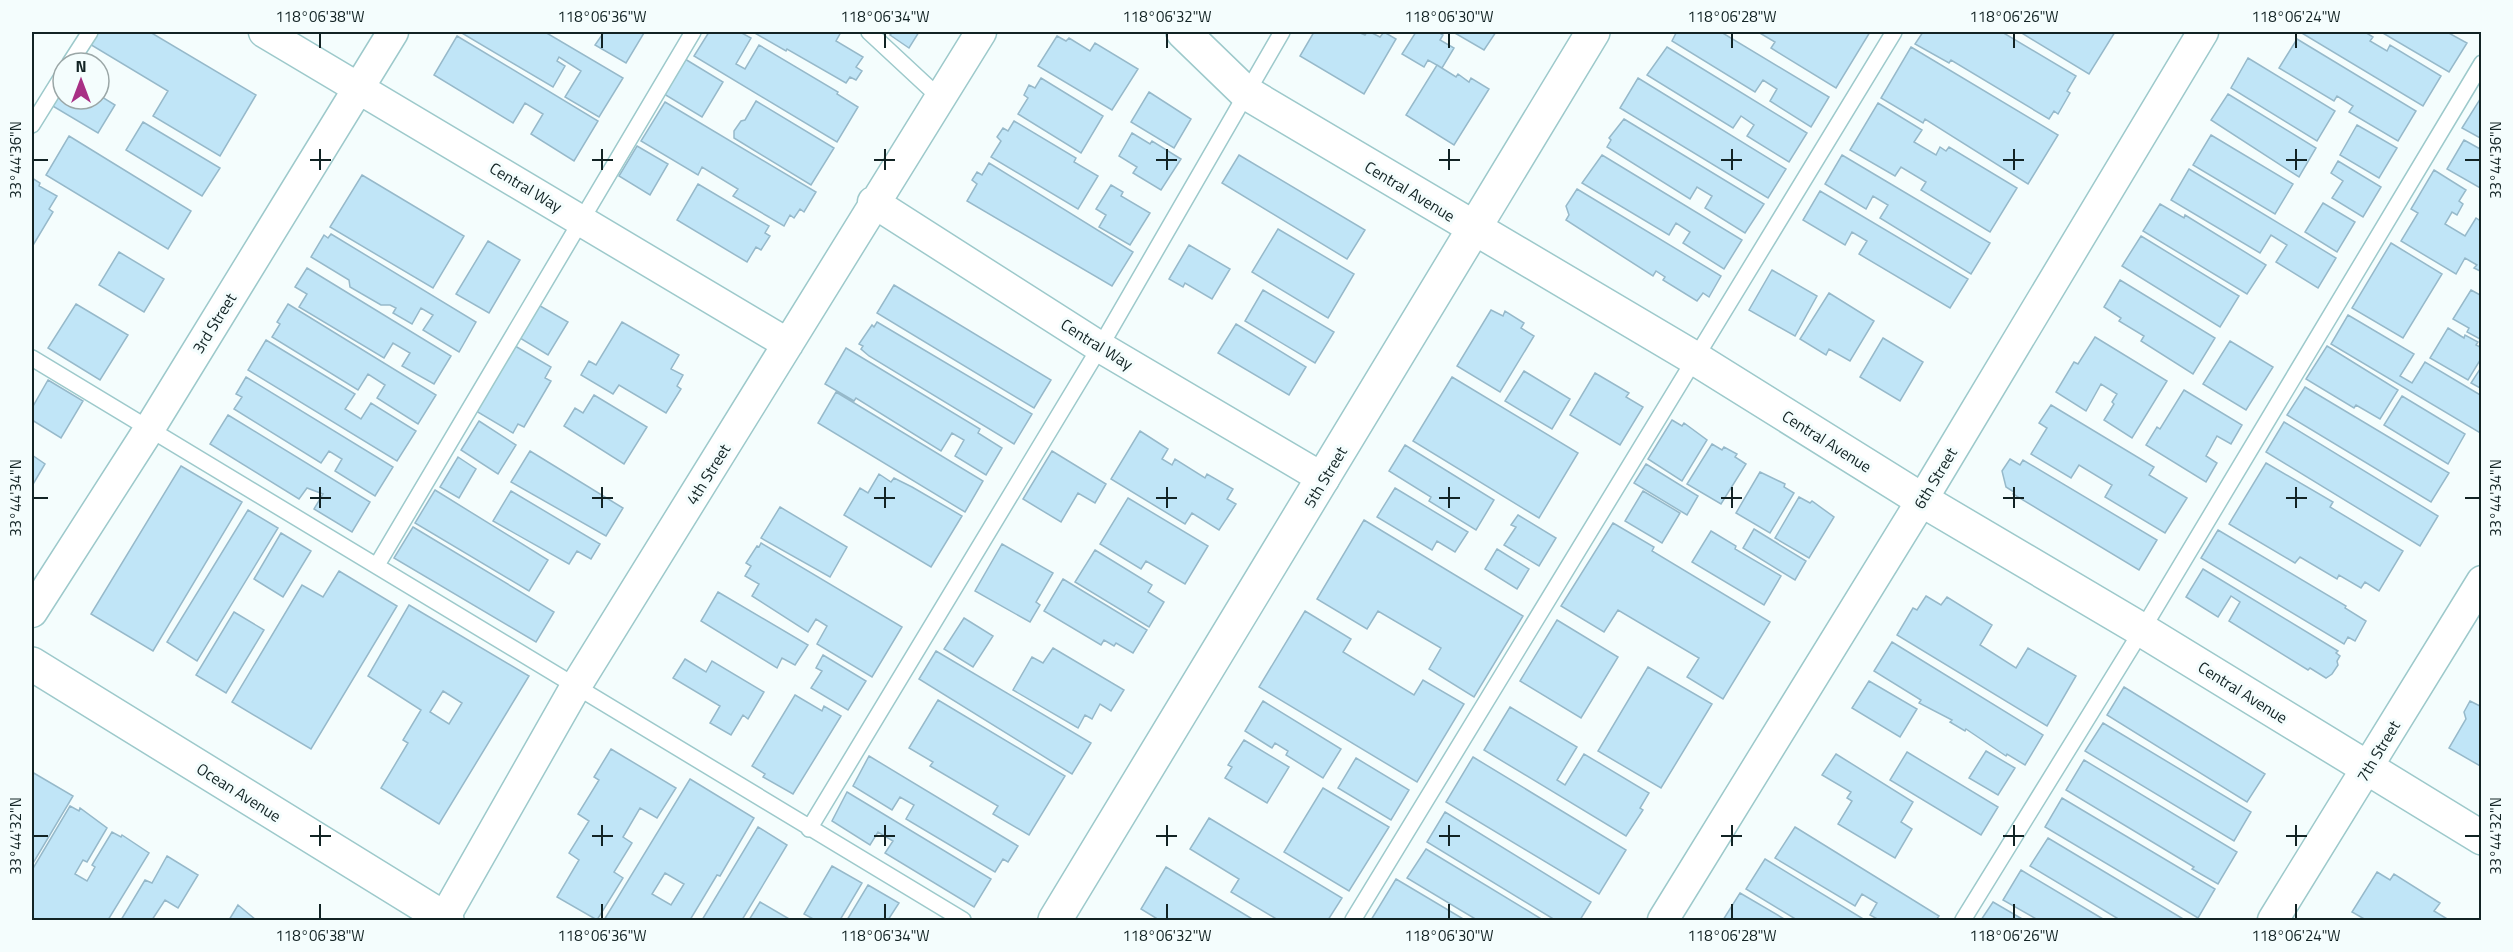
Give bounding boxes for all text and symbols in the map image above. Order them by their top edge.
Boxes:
text: 118°06'38"W [275,5,365,28]
text: 118°06'36"W [557,5,647,28]
text: 118°06'34"W [840,5,930,28]
text: 118°06'32"W [1122,5,1212,28]
text: 118°06'30"W [1404,5,1494,28]
text: 118°06'28"W [1687,5,1777,28]
text: 118°06'26"W [1969,5,2059,28]
text: 118°06'24"W [2251,5,2341,28]
north arrow [51,51,111,111]
text: N [75,54,87,78]
text: 33°44'36"N [4,121,27,199]
text: 33°44'36"N [2484,121,2507,199]
street label: Central Avenue [1360,155,1460,227]
street label: Central Way [485,156,567,218]
street label: 3rd Street [186,288,242,358]
street label: Central Way [1056,312,1138,376]
street label: Central Avenue [1778,404,1876,478]
street label: 4th Street [680,439,736,509]
street label: 5th Street [1297,441,1353,512]
street label: 6th Street [1907,442,1963,513]
text: 33°44'34"N [4,459,27,537]
text: 33°44'34"N [2484,459,2507,537]
street label: Central Avenue [2194,655,2292,729]
street label: 7th Street [2350,715,2406,786]
street label: Ocean Avenue [192,756,286,828]
text: 33°44'32"N [4,797,27,875]
text: 33°44'32"N [2484,797,2507,875]
text: 118°06'38"W [275,924,365,947]
text: 118°06'36"W [557,924,647,947]
text: 118°06'34"W [840,924,930,947]
text: 118°06'32"W [1122,924,1212,947]
text: 118°06'30"W [1404,924,1494,947]
text: 118°06'28"W [1687,924,1777,947]
text: 118°06'26"W [1969,924,2059,947]
text: 118°06'24"W [2251,924,2341,947]

